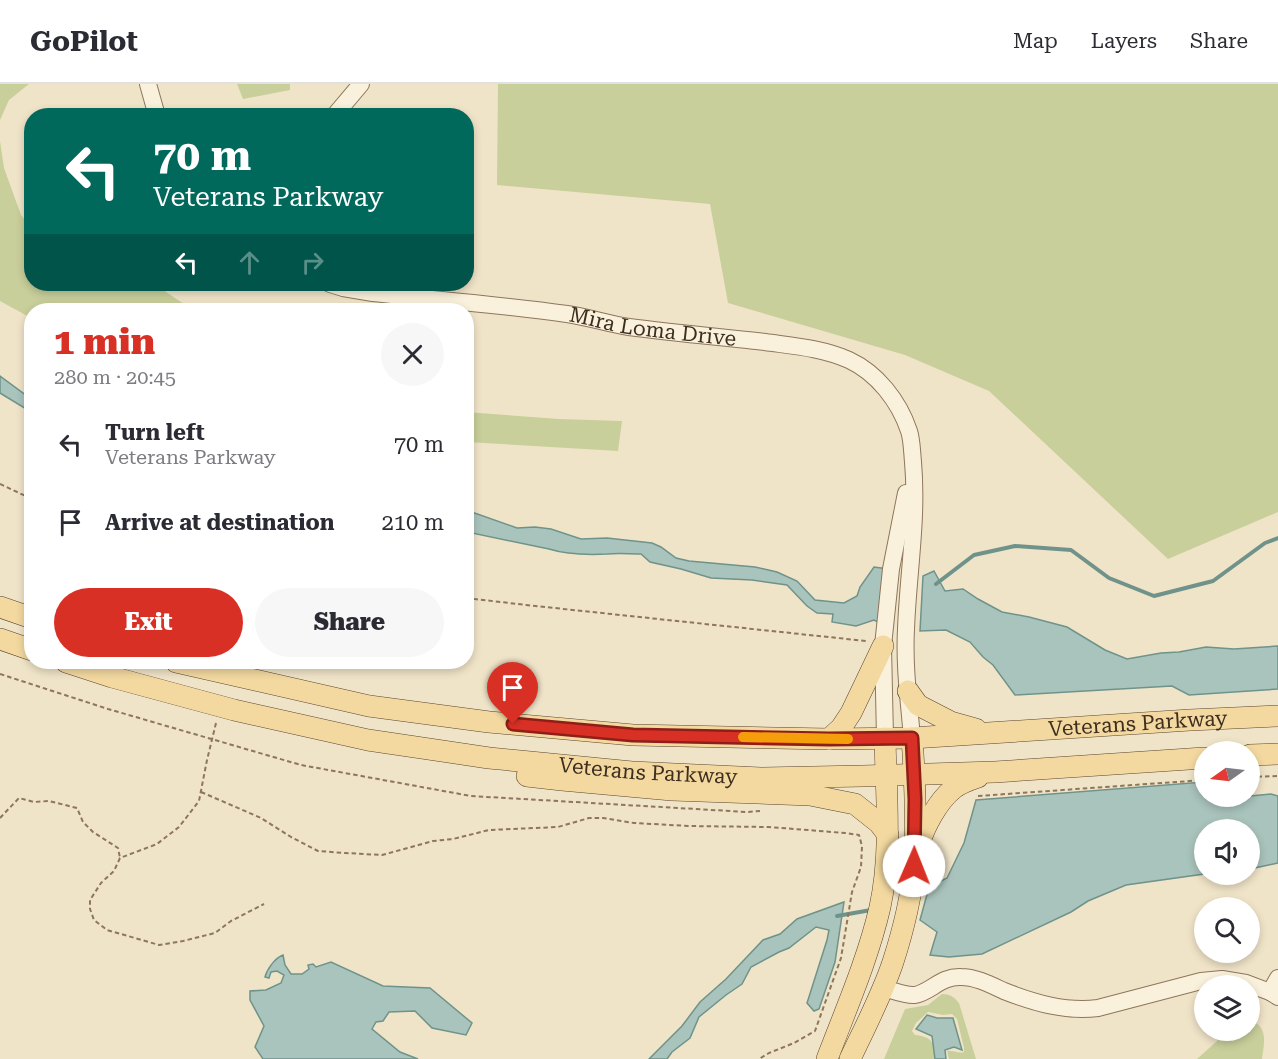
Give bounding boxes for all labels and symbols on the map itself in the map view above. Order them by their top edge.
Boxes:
street label: Mira Loma Drive [567,302,737,351]
pin [487,662,538,724]
street label: Veterans Parkway [1048,706,1229,741]
north arrow [1194,741,1260,807]
street label: Veterans Parkway [557,753,739,789]
position arrow [882,834,946,898]

